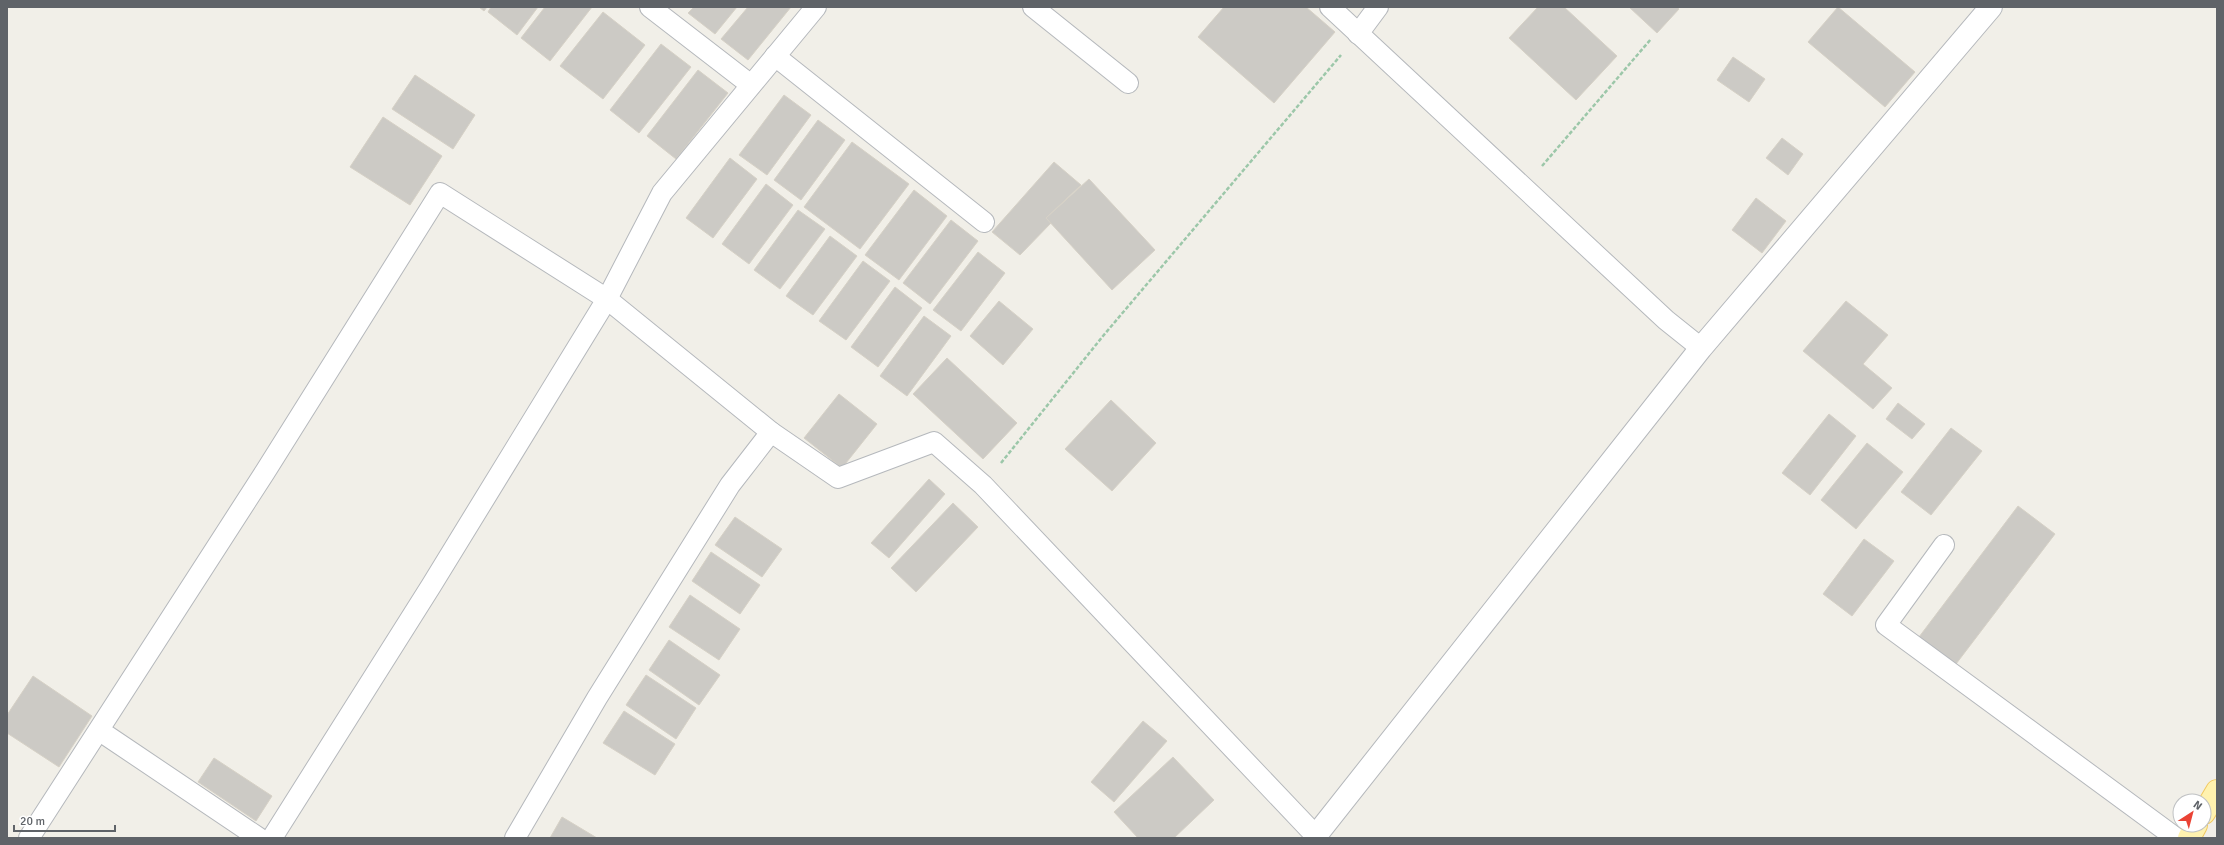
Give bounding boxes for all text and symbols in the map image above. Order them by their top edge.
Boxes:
north arrow [2172,793,2212,833]
text: N [2191,798,2205,813]
scale bar [14,807,115,833]
text: 20 m [20,814,45,829]

